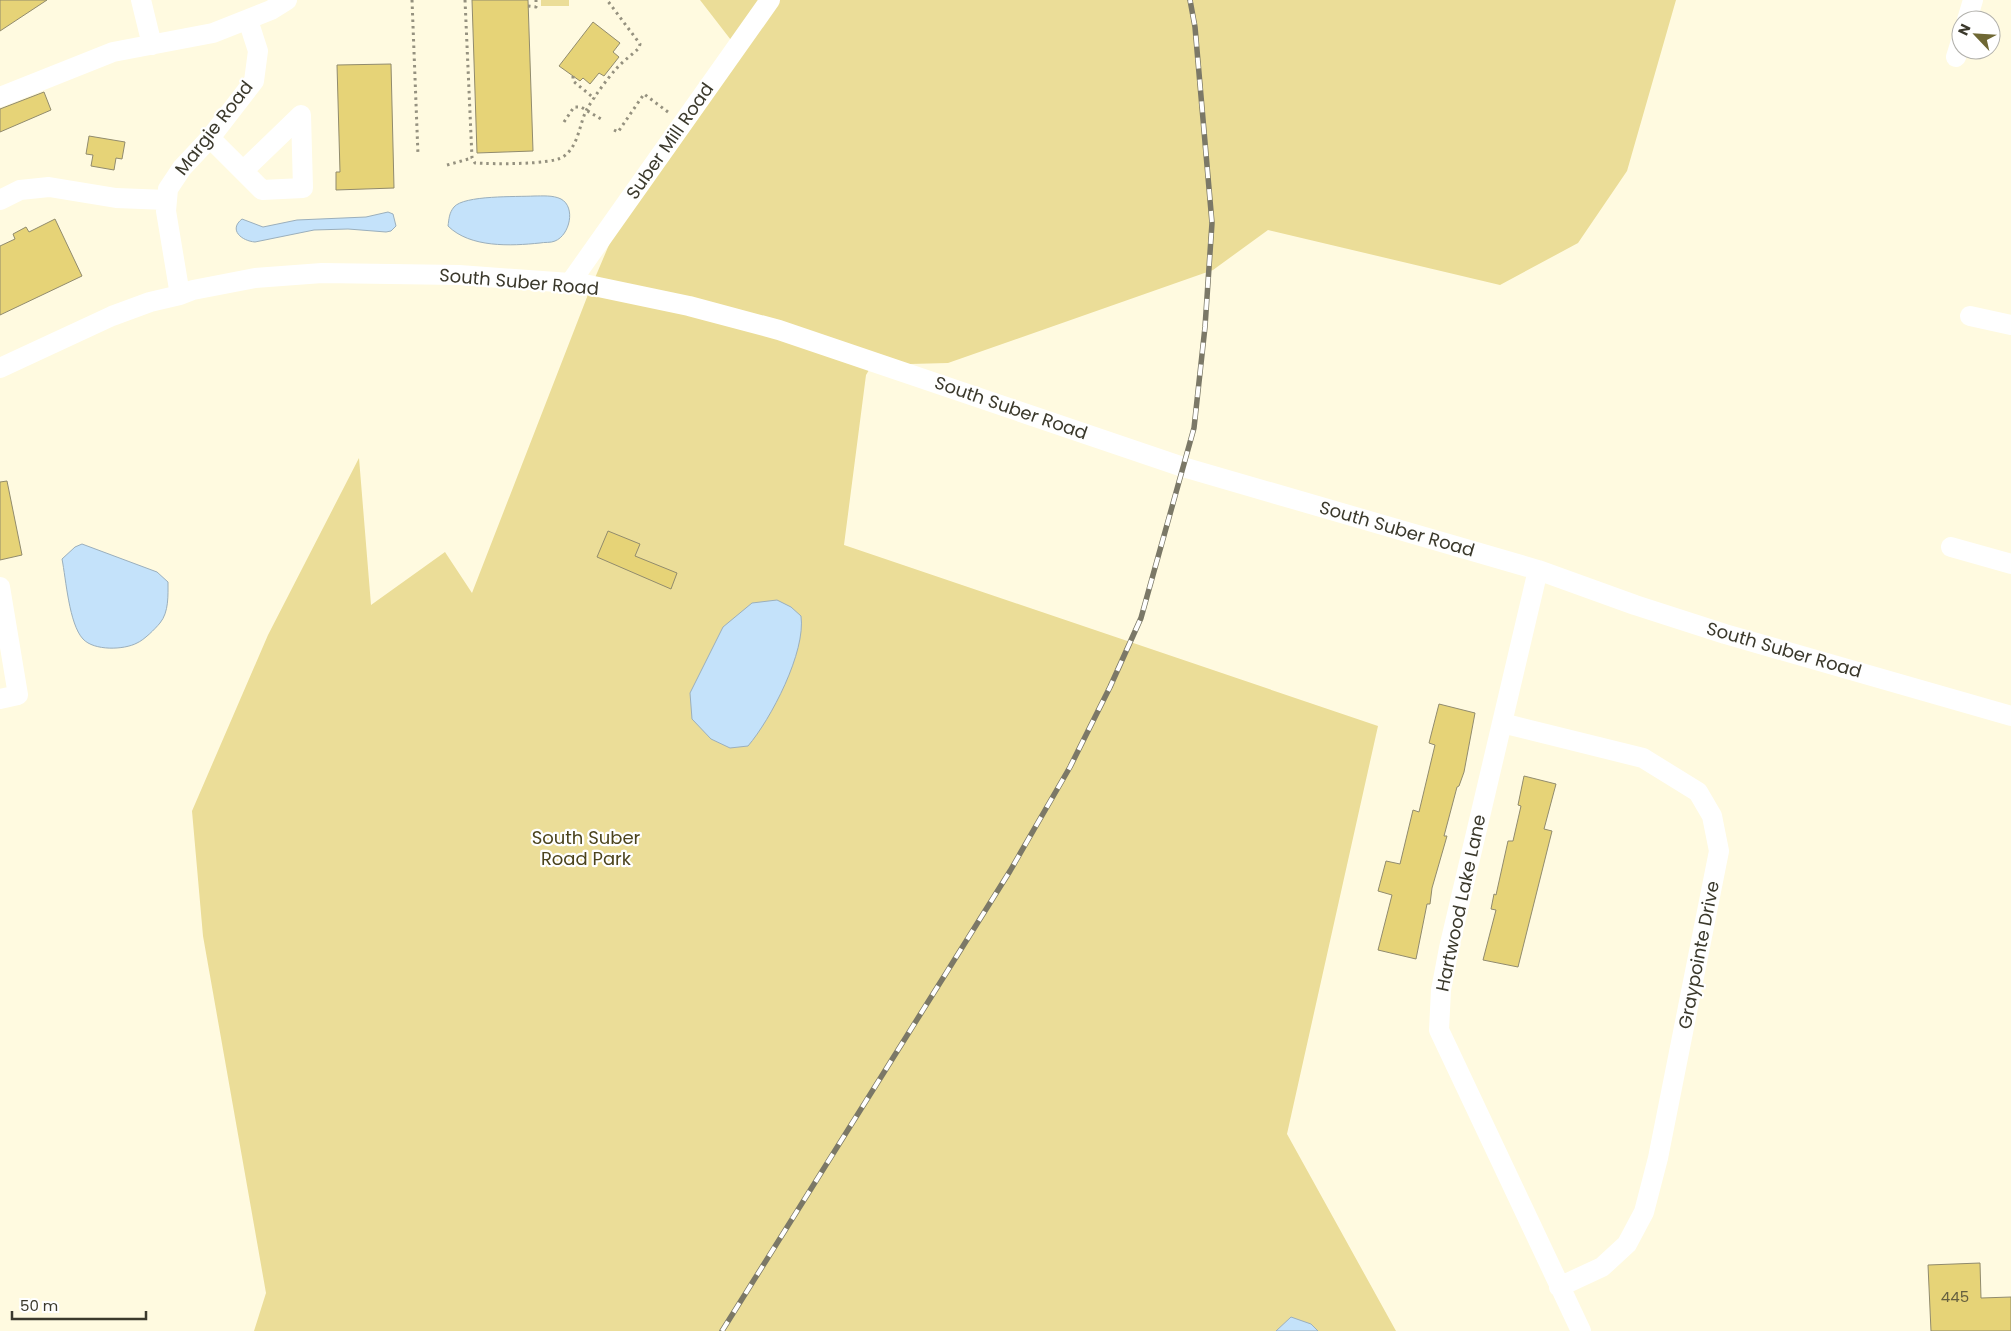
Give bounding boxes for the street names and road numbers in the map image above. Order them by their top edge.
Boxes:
street label: Margie Road [169,75,258,180]
street label: Suber Mill Road [620,77,719,204]
street label: South Suber Road [438,262,600,301]
street label: South Suber Road [931,370,1091,445]
street label: South Suber Road [1317,494,1478,563]
street label: South Suber Road [1704,615,1865,684]
street label: Hartwood Lake Lane [1430,812,1491,994]
street label: Graypointe Drive [1672,879,1725,1031]

